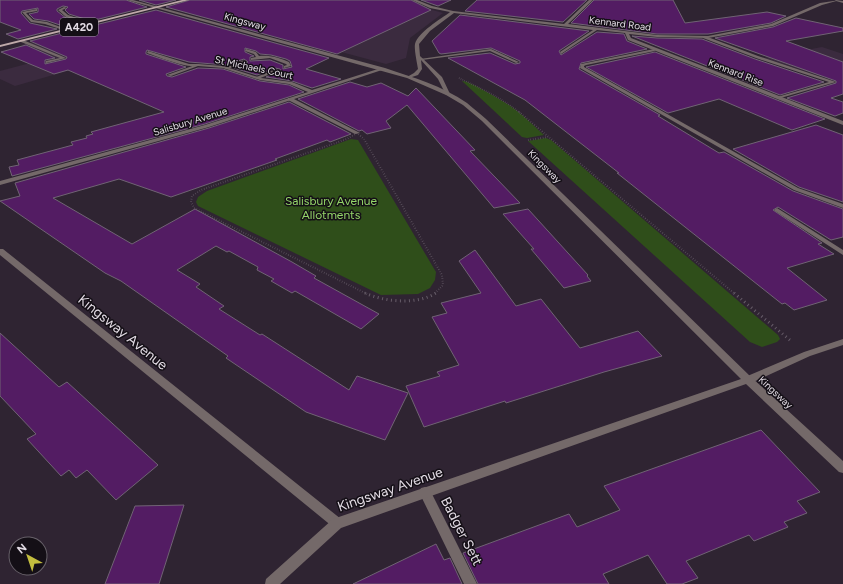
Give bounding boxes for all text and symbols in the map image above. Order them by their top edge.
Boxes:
street label: Kingsway [223,10,268,33]
street label: Kennard Road [588,13,652,34]
road number: A420 [60,18,98,36]
street label: St Michaels Court [214,53,294,82]
street label: Kennard Rise [706,56,766,89]
street label: Salisbury Avenue [152,104,229,139]
street label: Kingsway [525,147,565,187]
park label: Salisbury Avenue Allotments [285,194,378,222]
street label: Kingsway Avenue [74,291,171,374]
street label: Kingsway [756,373,796,412]
street label: Kingsway Avenue [335,463,445,515]
street label: Badger Sett [437,494,486,568]
north arrow [8,536,48,576]
text: N [14,541,29,556]

